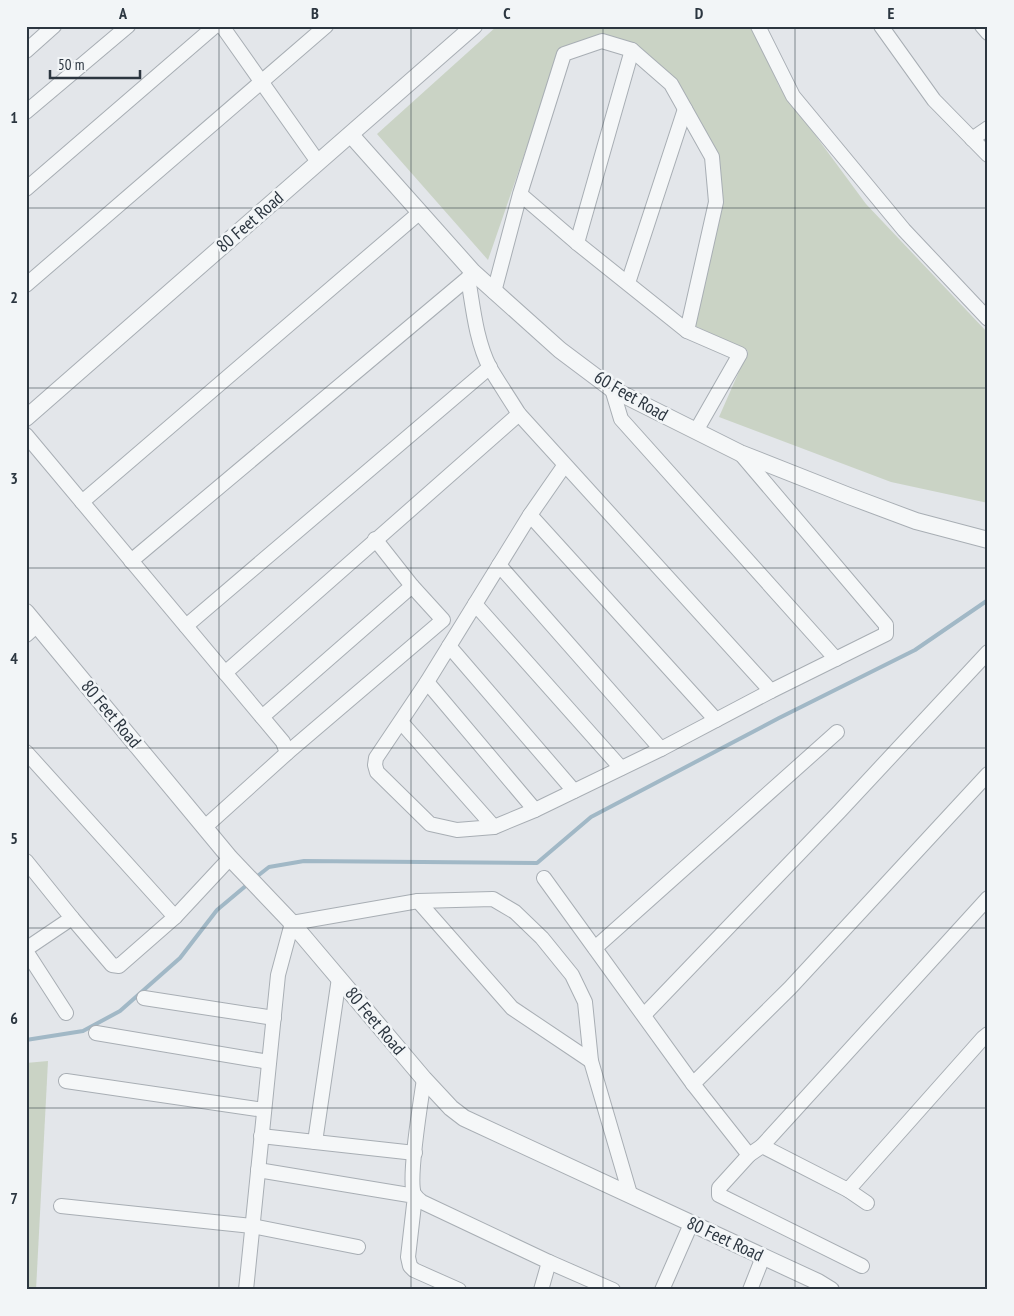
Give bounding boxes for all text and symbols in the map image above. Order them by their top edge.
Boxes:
text: A [118,3,128,23]
text: B [311,3,319,23]
text: C [503,3,511,23]
text: D [695,3,704,23]
text: E [888,3,895,23]
scale bar [50,48,140,80]
text: 50 m [58,55,84,74]
text: 1 [10,107,18,127]
street label: 80 Feet Road [211,186,288,257]
text: 2 [10,287,18,307]
street label: 60 Feet Road [590,365,672,426]
text: 3 [10,468,18,488]
text: 4 [10,648,18,668]
street label: 80 Feet Road [76,675,146,752]
text: 5 [10,828,18,848]
street label: 80 Feet Road [340,982,410,1059]
text: 6 [10,1008,18,1028]
text: 7 [10,1188,18,1208]
street label: 80 Feet Road [683,1211,767,1266]

